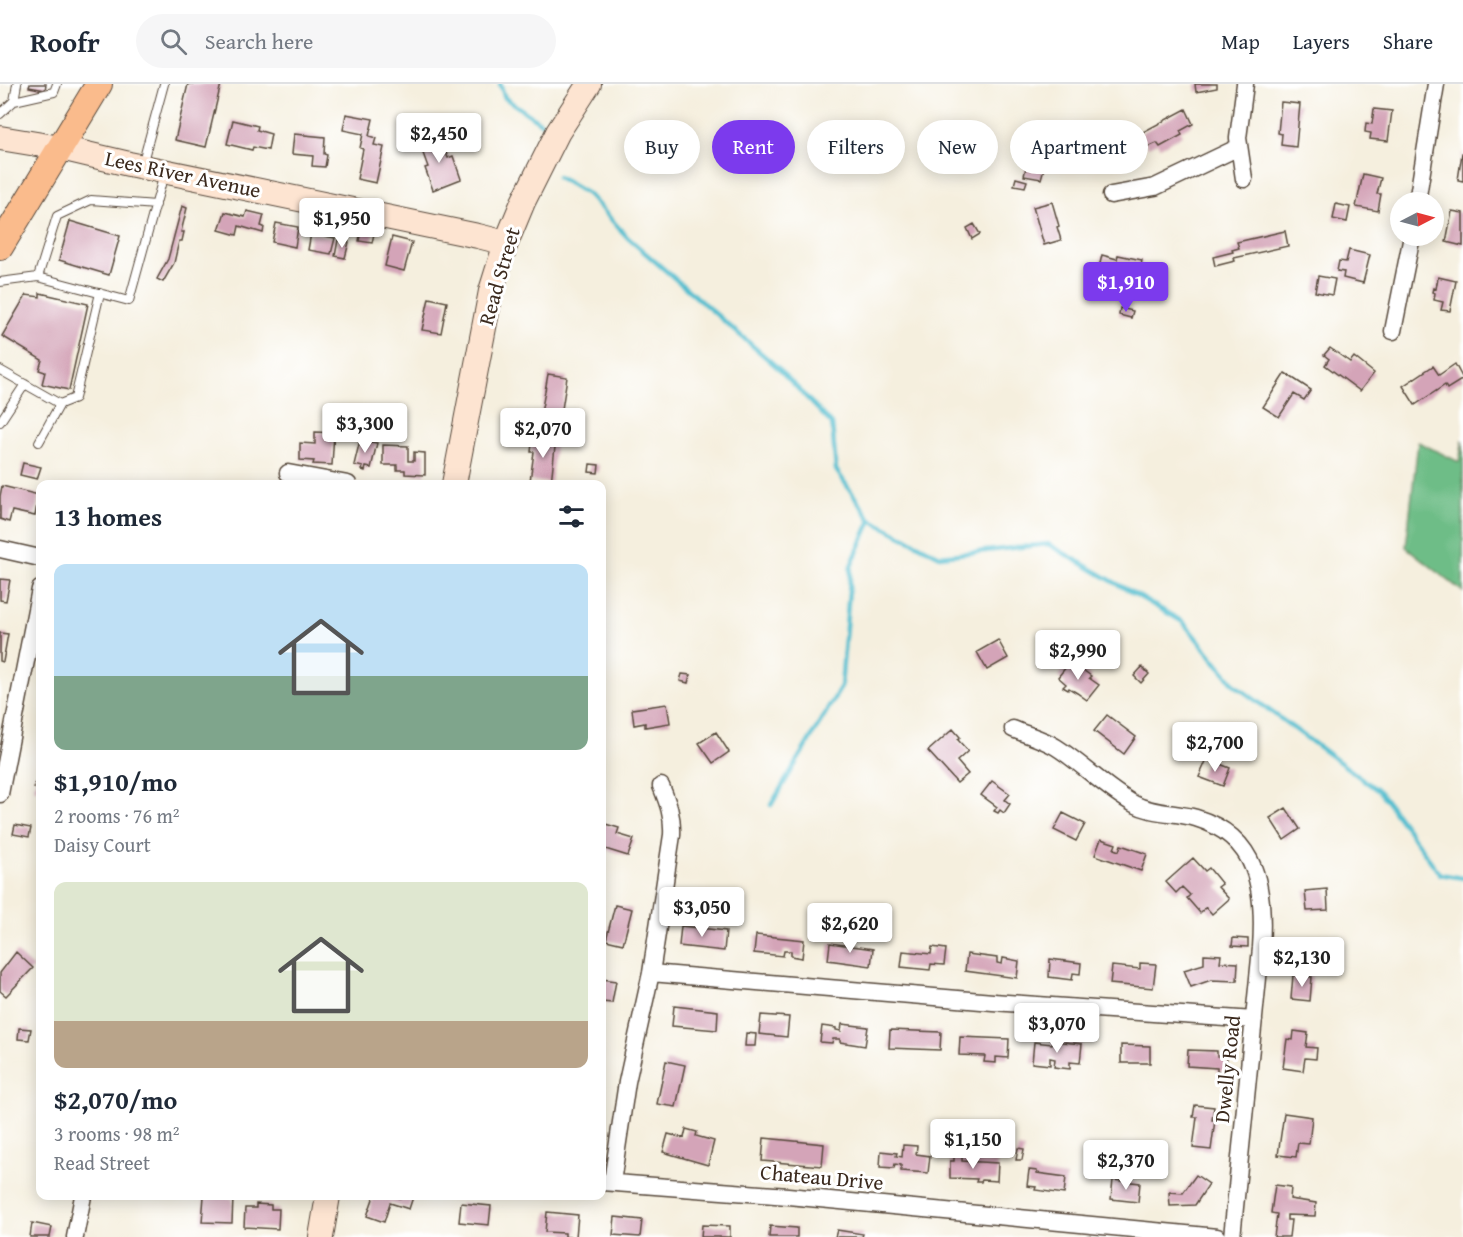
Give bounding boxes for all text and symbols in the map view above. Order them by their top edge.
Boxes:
search box [136,14,556,68]
text: Roofr [30,21,100,62]
icon: search [157,25,190,58]
text: Search here [205,25,313,57]
text: Map [1221,26,1260,57]
text: Layers [1293,26,1350,57]
text: Share [1383,26,1433,57]
pin: $2,450 [390,113,488,164]
text: $2,450 [410,118,468,147]
chip: Buy [624,120,700,174]
chip: Rent [712,120,795,174]
chip: Filters [807,120,905,174]
chip: New [917,120,998,174]
chip: Apartment [1010,120,1148,174]
street label: Lees River Avenue [102,142,264,206]
north arrow [1390,192,1444,246]
map controls [1390,192,1444,246]
pin: $1,950 [293,198,391,249]
text: $1,950 [313,203,371,232]
street label: Read Street [470,223,528,329]
pin: $1,910 [1077,262,1175,313]
text: $1,910 [1097,267,1155,296]
pin: $3,300 [316,403,414,454]
text: $3,300 [336,408,394,437]
pin: $2,070 [494,408,592,459]
text: $2,070 [514,413,572,442]
text: 13 homes [54,497,162,536]
icon: filters [555,500,588,533]
icon: home [267,603,375,711]
pin: $2,990 [1029,630,1127,681]
text: $2,990 [1049,635,1107,664]
pin: $2,700 [1166,722,1264,773]
text: $2,700 [1186,727,1244,756]
text: $1,910/mo [54,762,177,801]
text: 2 rooms · 76 m² [54,801,180,830]
text: Daisy Court [54,830,151,859]
pin: $3,050 [653,887,751,938]
text: $3,050 [673,892,731,921]
pin: $2,620 [801,903,899,954]
text: $2,620 [821,908,879,937]
icon: home [267,921,375,1029]
pin: $2,130 [1253,937,1351,988]
text: $2,130 [1273,942,1331,971]
pin: $3,070 [1008,1003,1106,1054]
text: $3,070 [1028,1008,1086,1037]
street label: Dwelly Road [1206,1013,1248,1124]
text: $2,070/mo [54,1080,177,1119]
text: 3 rooms · 98 m² [54,1119,180,1148]
pin: $1,150 [924,1119,1022,1170]
text: $1,150 [944,1124,1002,1153]
pin: $2,370 [1077,1140,1175,1191]
text: $2,370 [1097,1145,1155,1174]
text: Read Street [54,1148,150,1177]
street label: Chateau Drive [759,1156,885,1198]

